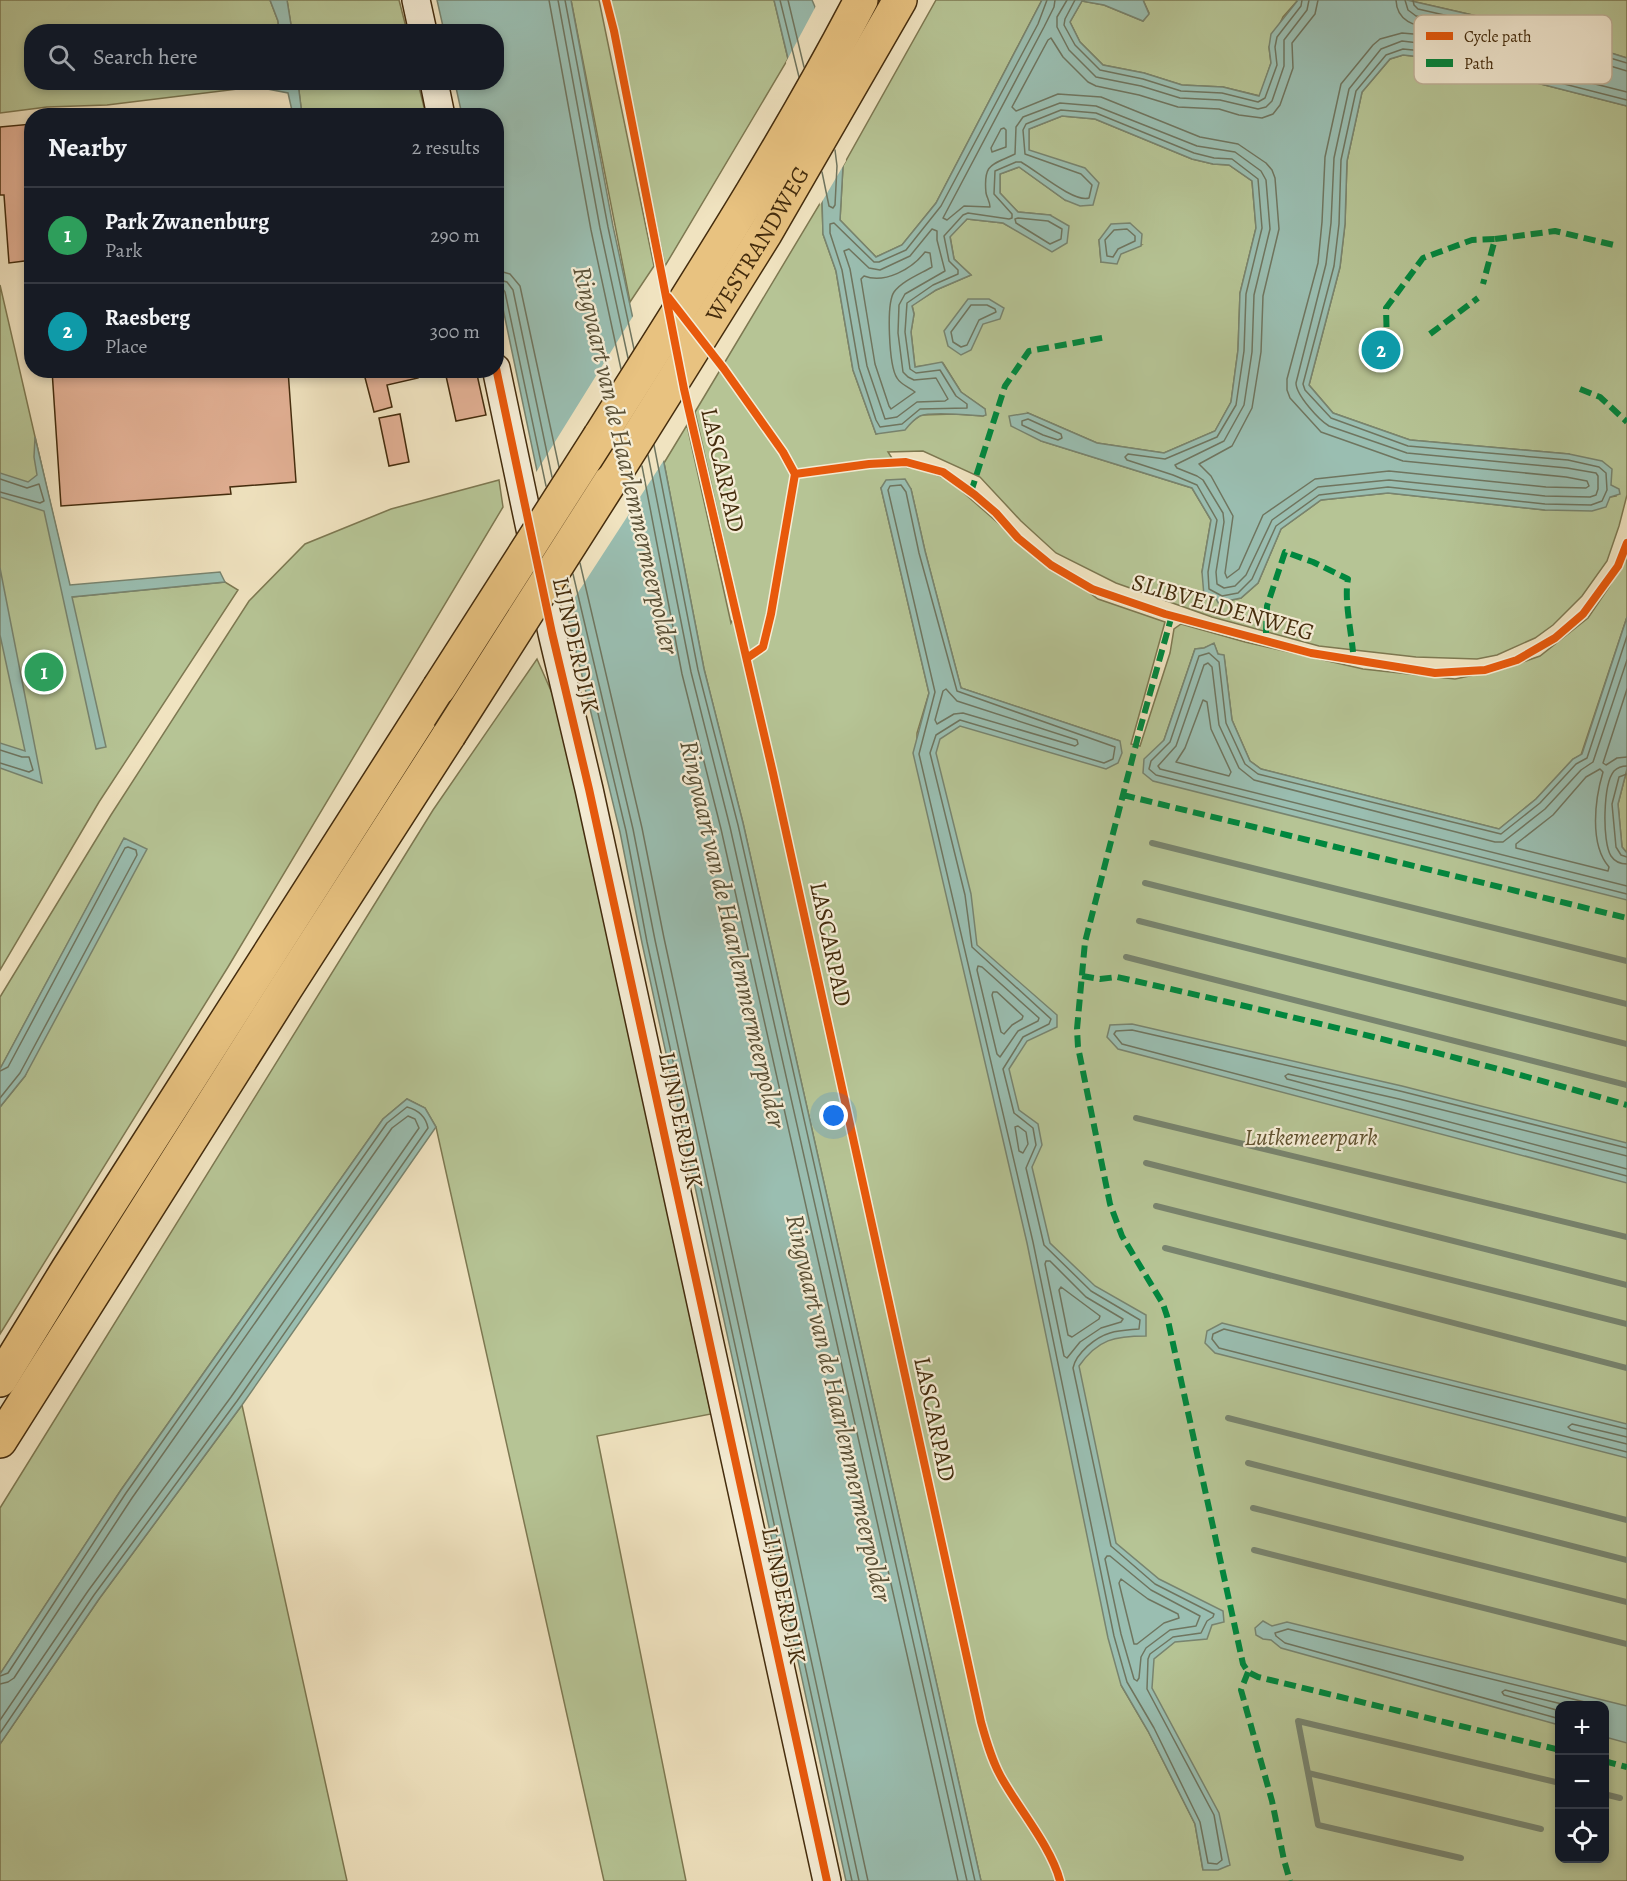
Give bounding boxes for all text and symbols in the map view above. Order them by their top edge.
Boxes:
legend [1414,15,1612,84]
search box [24,24,504,90]
text: Cycle path [1464,26,1532,48]
icon: search [45,41,78,74]
text: Search here [93,42,198,72]
text: Path [1464,53,1494,75]
text: Nearby [48,130,127,165]
text: 2 results [412,134,480,161]
street label: WESTRANDWEG [697,160,817,329]
text: Park Zwanenburg [105,207,269,237]
text: 1 [64,222,71,249]
text: 290 m [430,222,480,249]
text: Park [105,237,143,264]
water label: Ringvaart van de Haarlemmermeerpolder [564,263,688,658]
text: Raesberg [105,303,190,333]
text: 2 [63,318,72,345]
text: 300 m [430,318,480,345]
pin: 2 [1362,328,1400,372]
text: Place [105,333,147,360]
street label: LASCARPAD [693,405,753,535]
street label: SLIBVELDENWEG [1128,566,1318,648]
street label: LIJNDERDIJK [545,574,607,716]
pin: 1 [24,650,63,694]
water label: Ringvaart van de Haarlemmermeerpolder [671,737,795,1132]
street label: LASCARPAD [802,879,860,1009]
street label: LIJNDERDIJK [651,1049,711,1191]
your location [819,1101,848,1130]
park label: Lutkemeerpark [1244,1121,1378,1153]
water label: Ringvaart van de Haarlemmermeerpolder [777,1211,901,1606]
street label: LASCARPAD [906,1354,964,1484]
street label: LIJNDERDIJK [754,1524,814,1666]
map controls [1555,1701,1609,1863]
button: + [1555,1701,1609,1755]
button: − [1555,1755,1609,1809]
button: locate [1555,1809,1609,1863]

